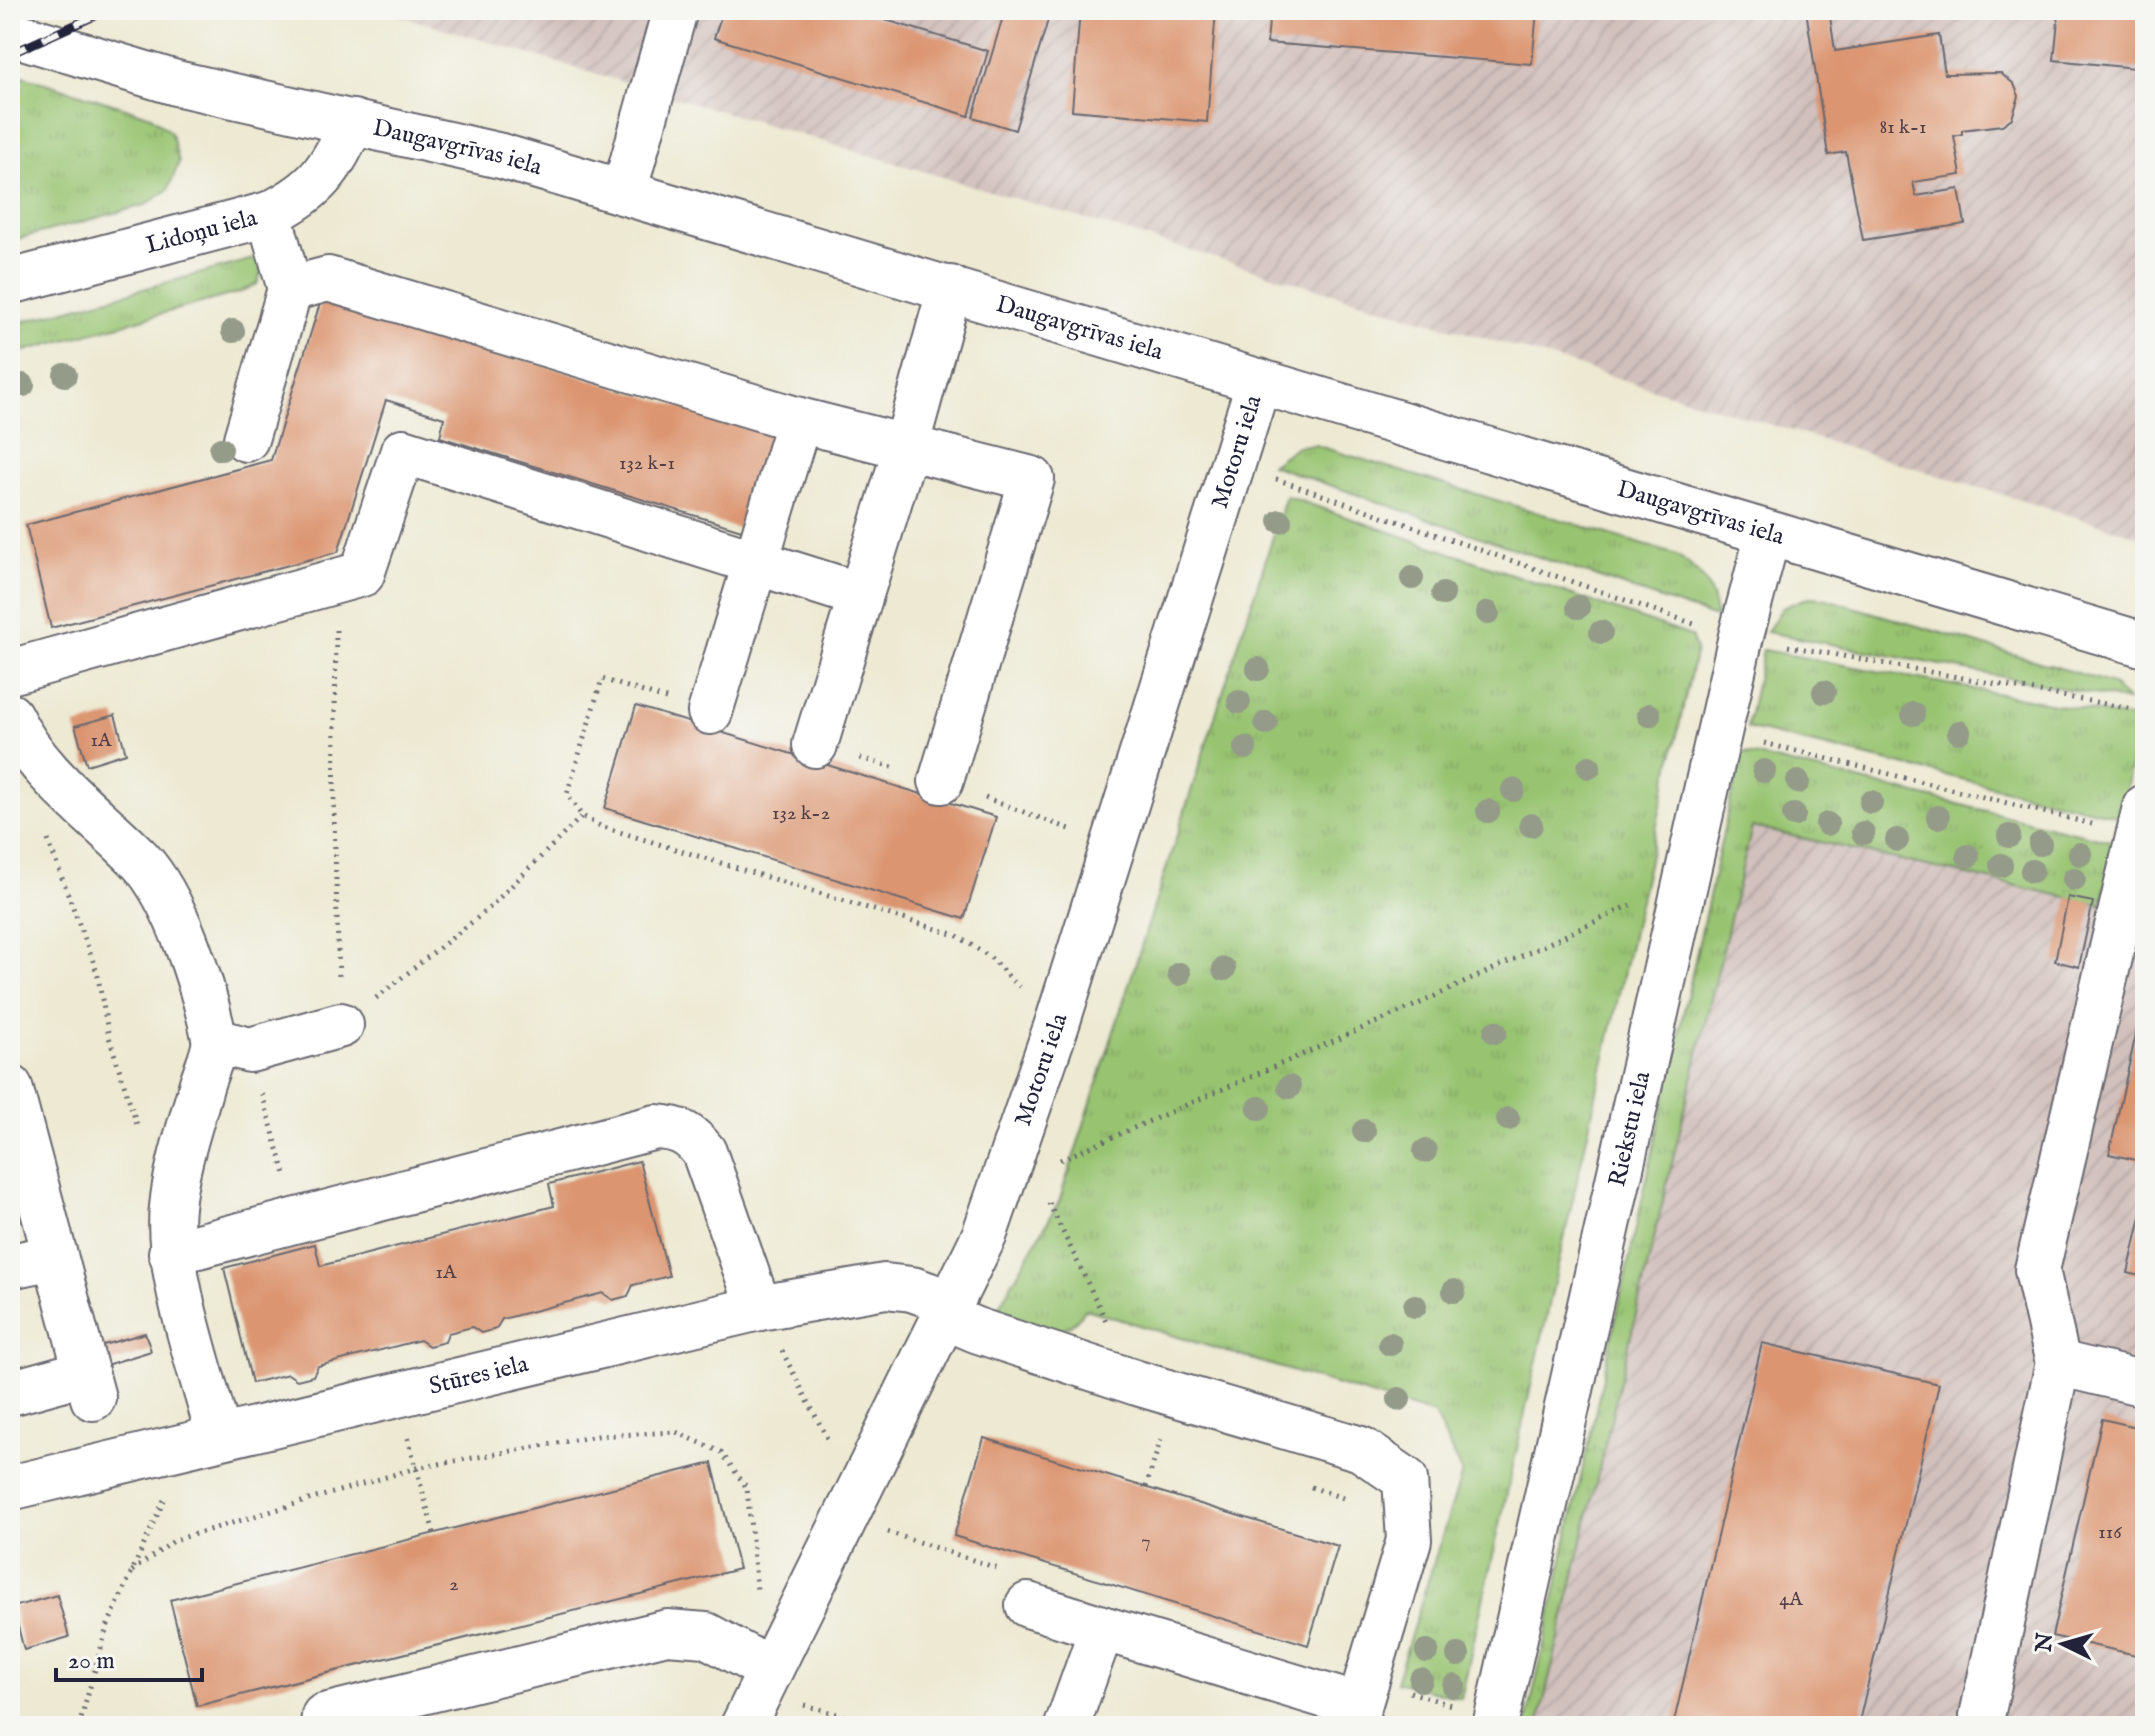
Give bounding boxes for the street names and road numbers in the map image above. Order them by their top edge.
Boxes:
street label: Daugavgrīvas iela [370,112,546,183]
street label: Lidoņu iela [143,202,261,261]
street label: Daugavgrīvas iela [992,289,1167,368]
street label: Motoru iela [1204,391,1269,512]
street label: Daugavgrīvas iela [1613,473,1788,552]
street label: Motoru iela [1008,1009,1075,1130]
street label: Riekstu iela [1602,1068,1658,1189]
street label: Stūres iela [426,1348,532,1402]

